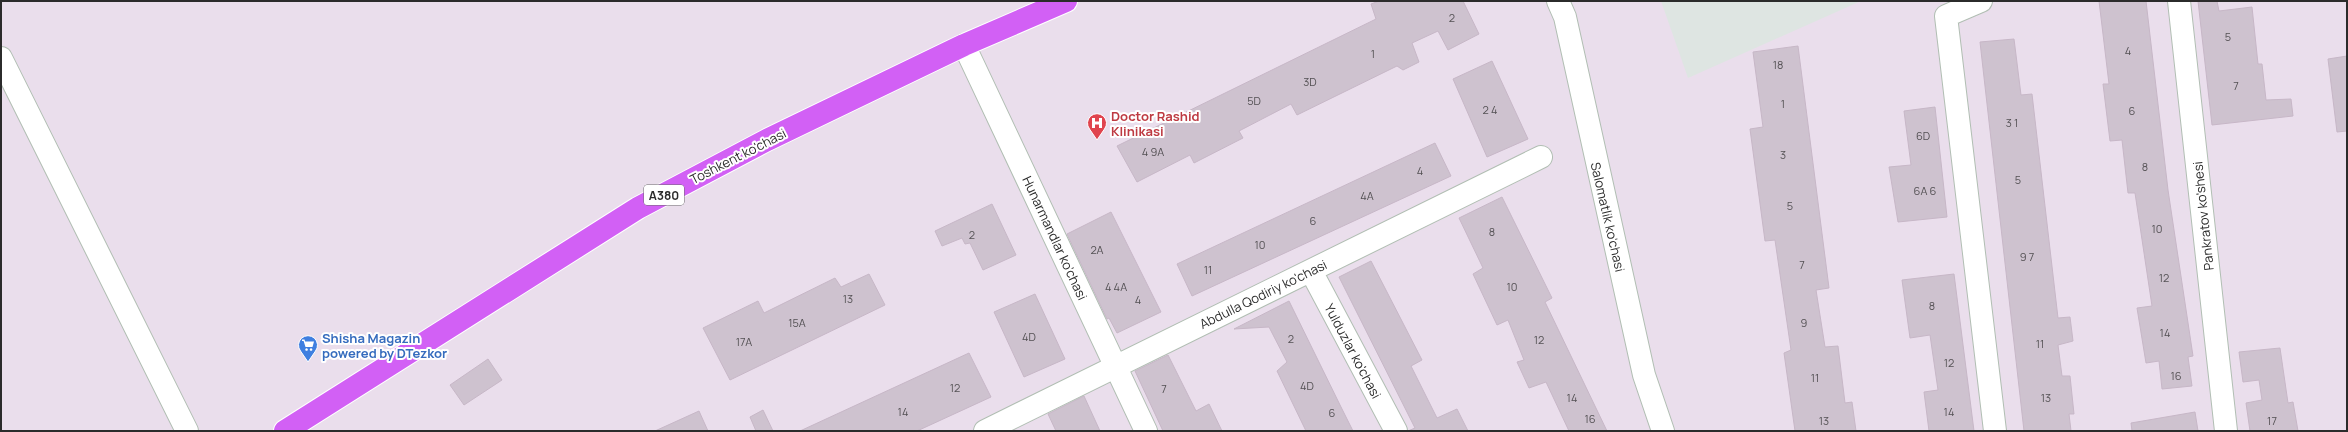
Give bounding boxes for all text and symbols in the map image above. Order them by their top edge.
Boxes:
house number: 2 [1449,10,1455,25]
house number: 5 [2225,29,2231,44]
house number: 4 [2125,43,2131,58]
house number: 1 [1371,46,1375,61]
house number: 18 [1773,57,1783,72]
house number: 3D [1303,74,1317,89]
house number: 7 [2233,78,2239,93]
house number: 5D [1247,93,1261,108]
house number: 1 [1781,96,1785,111]
house number: 2 4 [1483,102,1497,117]
house number: 6 [2129,103,2136,118]
place label: Doctor Rashid Klinikasi [1111,107,1200,140]
hospital icon: Doctor Rashid Klinikasi [1086,112,1108,140]
house number: 3 1 [2006,115,2018,130]
street label: Toshkent ko'chasi [687,124,789,188]
house number: 6D [1916,128,1930,143]
house number: 4 9A [1142,144,1164,159]
house number: 3 [1780,147,1786,162]
house number: 8 [2142,159,2148,174]
street label: Salomatlik ko'chasi [1587,160,1629,274]
street label: Pankratov ko'shesi [2188,161,2218,271]
house number: 4 [1417,163,1423,178]
house number: 5 [2015,172,2021,187]
street label: Hunarmandlar ko'chasi [1018,173,1092,303]
house number: 6A 6 [1914,183,1937,198]
road number: A380 [644,185,684,205]
house number: 4A [1360,188,1374,203]
house number: 5 [1787,198,1793,213]
house number: 6 [1310,213,1317,228]
house number: 10 [2151,221,2163,236]
house number: 8 [1489,224,1495,239]
house number: 2 [969,227,975,242]
house number: 10 [1254,237,1266,252]
house number: 2A [1090,242,1104,257]
house number: 9 7 [2020,249,2034,264]
street label: Abdulla Qodiriy ko'chasi [1196,255,1330,333]
house number: 7 [1799,257,1805,272]
house number: 11 [1204,262,1212,277]
house number: 12 [2159,270,2169,285]
house number: 4 4A [1105,279,1127,294]
house number: 10 [1506,279,1518,294]
house number: 13 [843,291,853,306]
house number: 4 [1135,292,1141,307]
house number: 8 [1929,298,1935,313]
street label: Yulduzlar ko'chasi [1320,301,1386,401]
house number: 15A [788,315,806,330]
house number: 9 [1801,315,1808,330]
house number: 14 [2160,325,2170,340]
place label: Shisha Magazin powered by DTezkor [322,329,447,362]
house number: 4D [1022,329,1036,344]
house number: 2 [1288,331,1294,346]
house number: 12 [1534,332,1544,347]
supermarket icon: Shisha Magazin powered by DTezkor [297,334,319,362]
house number: 17A [736,334,752,349]
house number: 11 [2036,336,2044,351]
house number: 12 [1944,355,1954,370]
house number: 16 [2170,368,2182,383]
house number: 11 [1811,370,1819,385]
house number: 4D [1300,378,1314,393]
house number: 12 [950,380,960,395]
house number: 7 [1161,381,1167,396]
house number: 14 [1567,390,1577,405]
house number: 13 [2041,390,2051,405]
house number: 14 [898,404,908,419]
house number: 14 [1944,404,1954,419]
house number: 6 [1329,405,1336,420]
house number: 16 [1584,411,1596,426]
house number: 13 [1819,413,1829,428]
house number: 17 [2267,413,2277,428]

